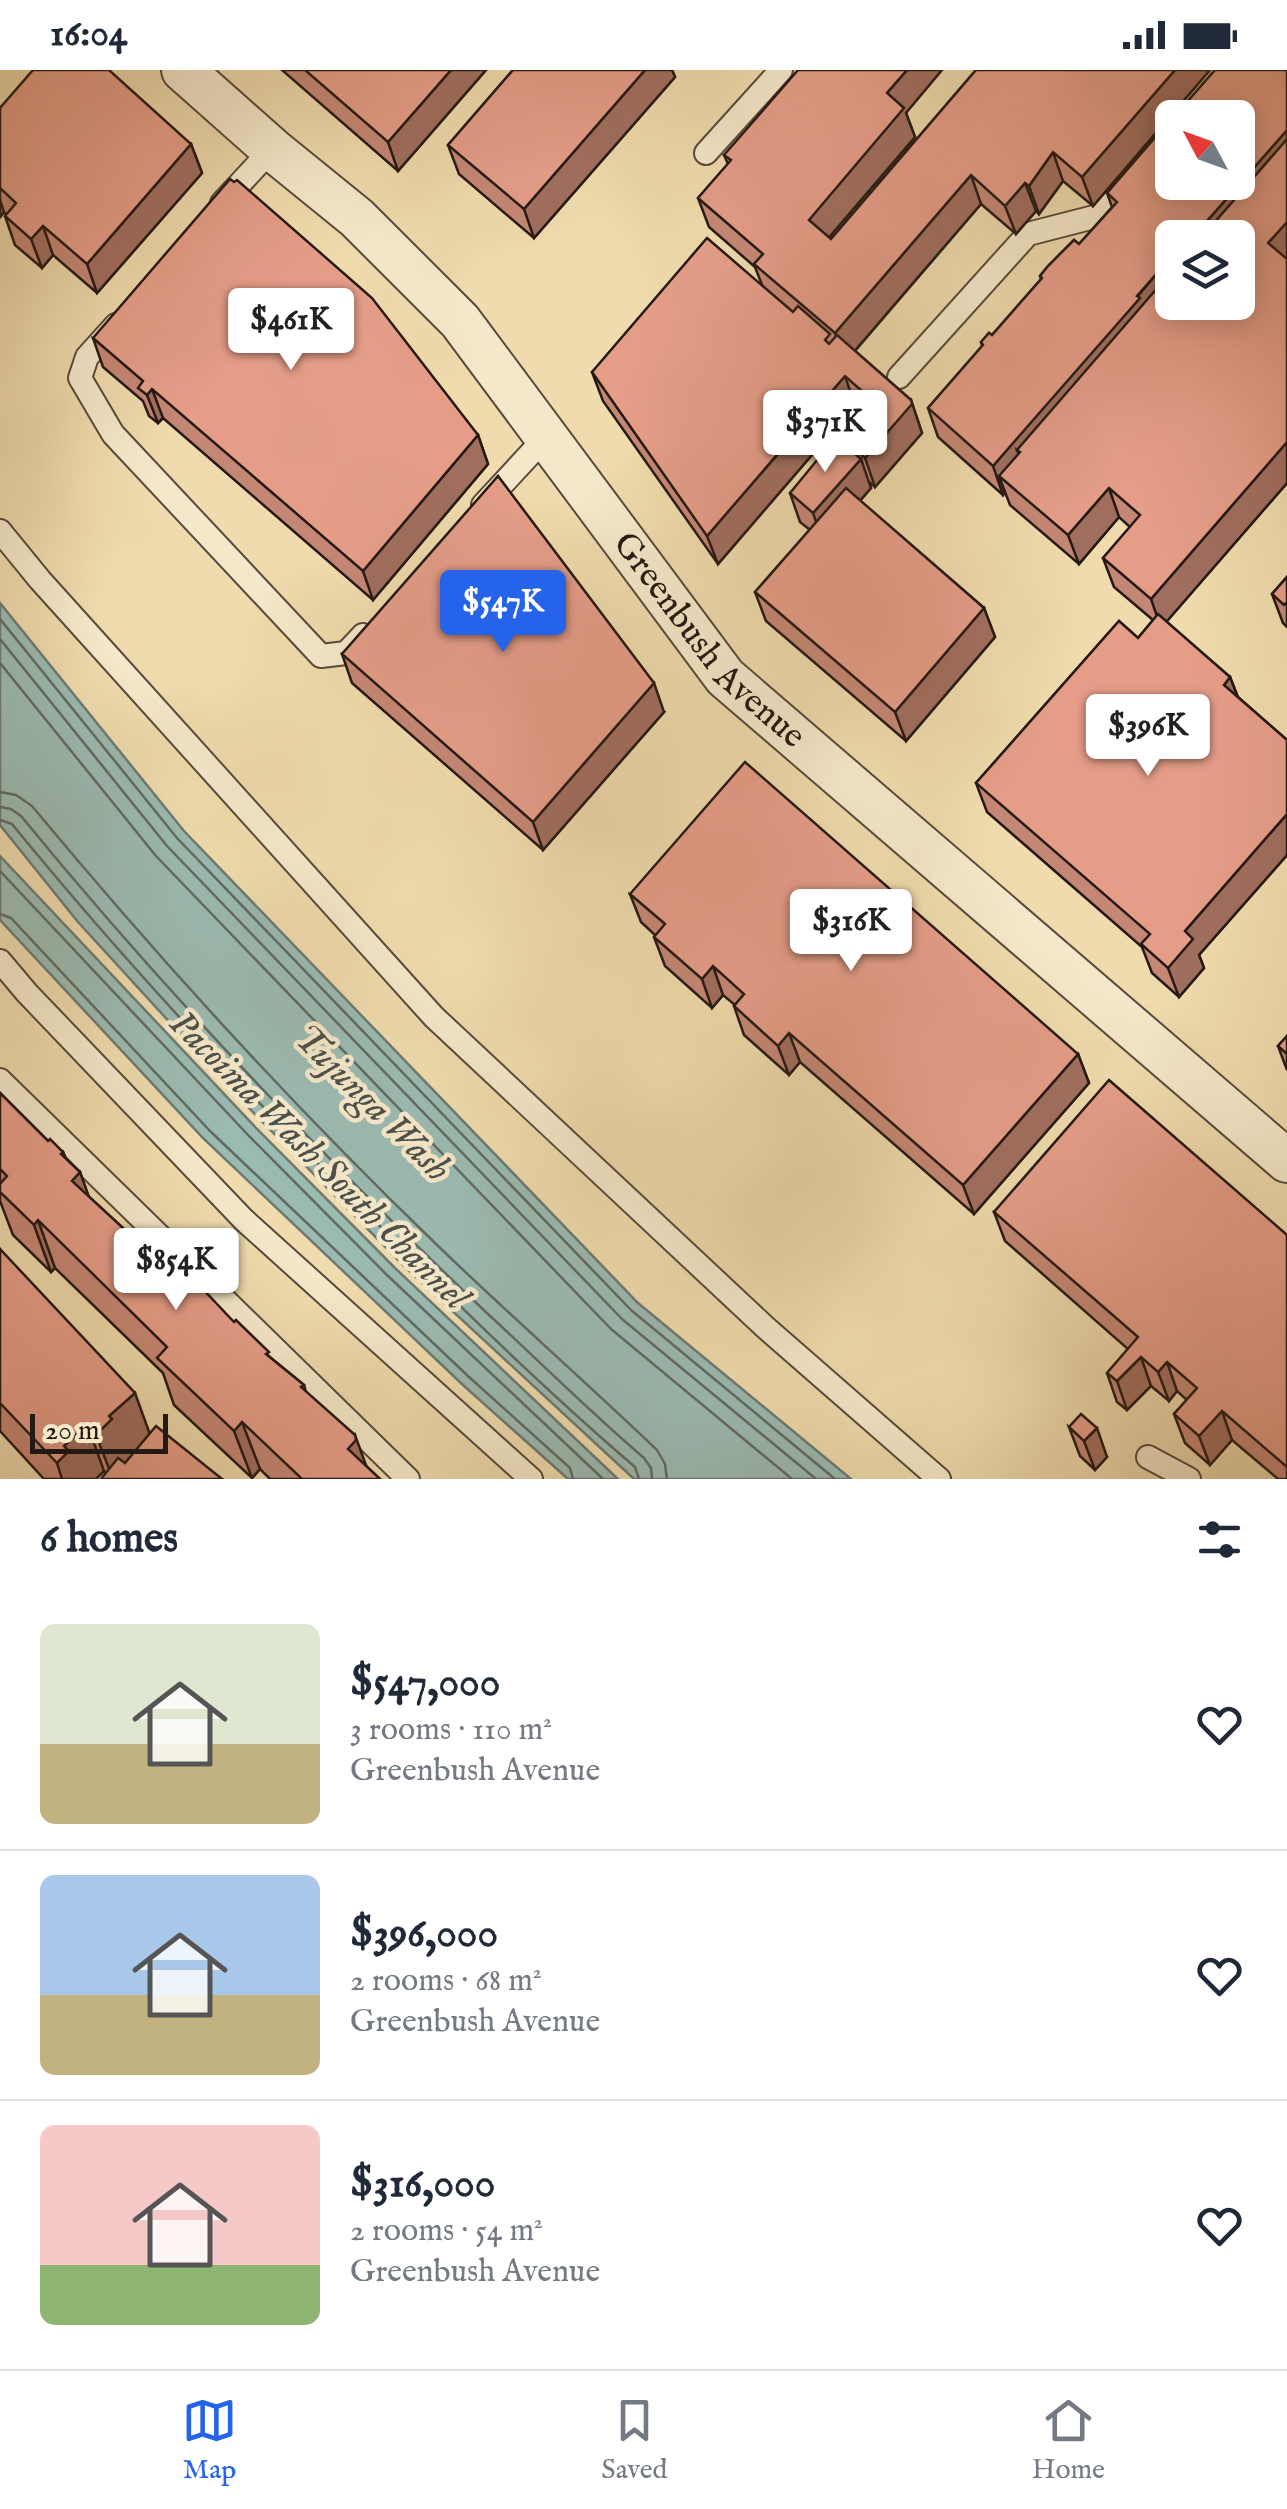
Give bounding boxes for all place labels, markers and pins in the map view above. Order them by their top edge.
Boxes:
pin: $461K [221,288,361,373]
pin: $371K [755,390,895,475]
pin: $547K [433,570,573,655]
pin: $396K [1078,694,1218,779]
pin: $316K [781,889,921,974]
pin: $854K [106,1228,246,1313]

